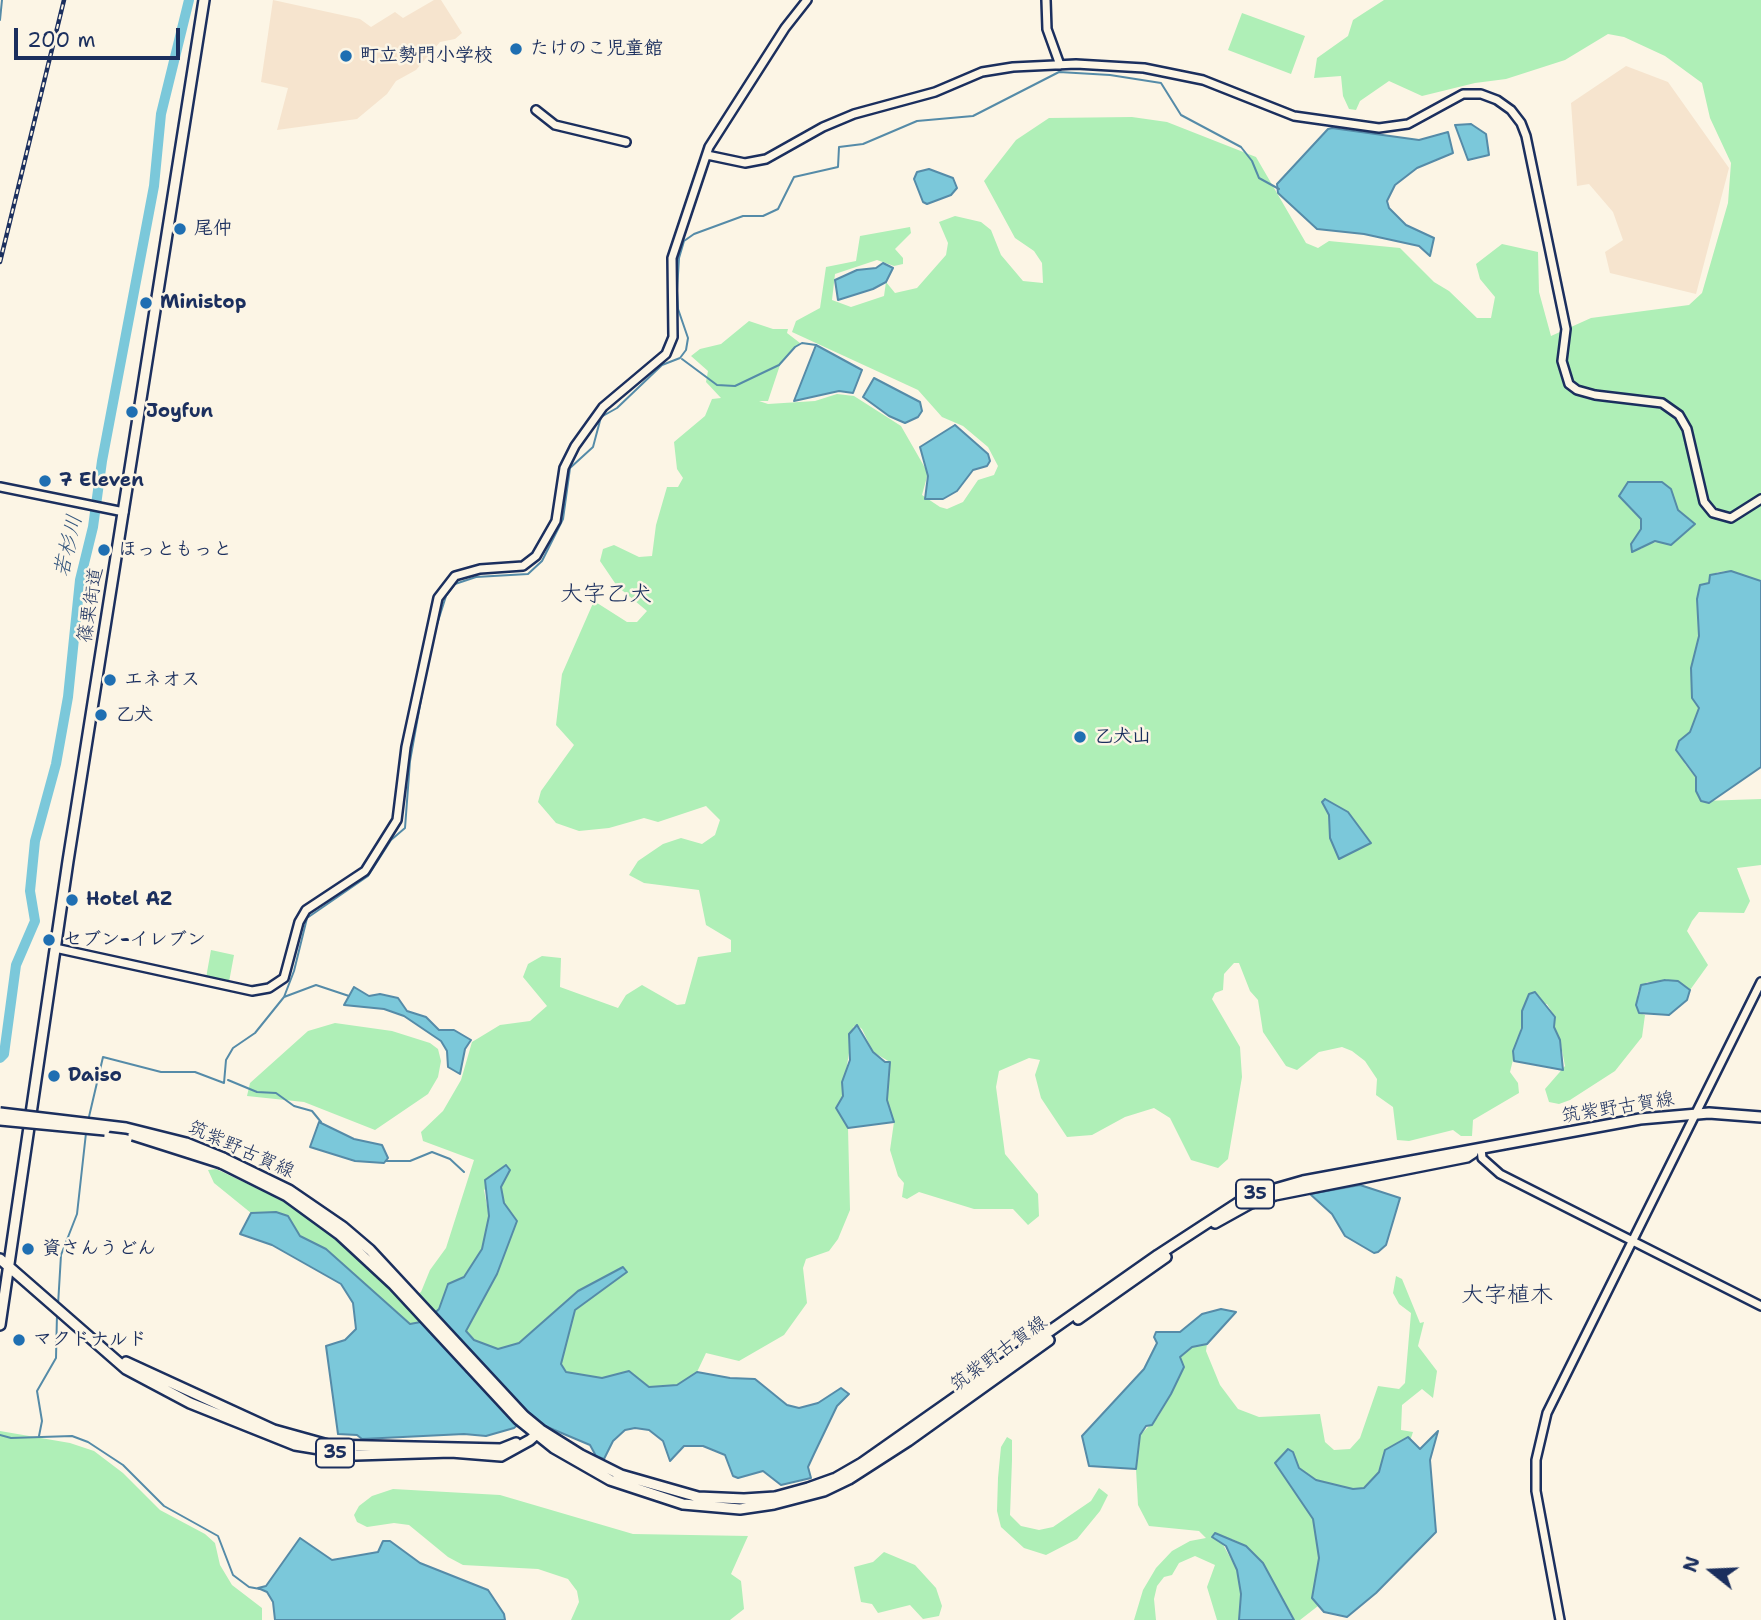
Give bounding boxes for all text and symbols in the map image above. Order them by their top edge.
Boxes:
scale bar [18,14,184,58]
text: 200 m [27,26,96,54]
place label: たけのこ児童館 [530,38,663,60]
marker: たけのこ児童館 [508,41,524,57]
place label: 町立勢門小学校 [360,45,493,67]
marker: 町立勢門小学校 [338,48,354,64]
place label: 尾仲 [194,218,232,240]
marker: 尾仲 [172,221,188,237]
place label: Ministop [160,292,246,314]
marker: Ministop [138,295,154,311]
place label: Joyfun [146,401,213,423]
marker: Joyfun [124,404,140,420]
place label: 7 Eleven [59,470,144,492]
marker: 7 Eleven [37,473,53,489]
water label: 若杉川 [50,512,88,580]
place label: ほっともっと [118,539,232,561]
marker: ほっともっと [96,542,112,558]
street label: 篠栗街道 [74,566,108,644]
district label: 大字乙犬 [560,581,652,609]
place label: エネオス [124,669,200,691]
marker: エネオス [102,672,118,688]
place label: 乙犬 [115,704,153,726]
marker: 乙犬 [93,707,109,723]
place label: 乙犬山 [1094,726,1151,748]
marker: 乙犬山 [1072,729,1088,745]
place label: Hotel AZ [86,889,172,911]
marker: Hotel AZ [64,892,80,908]
place label: セブン-イレブン [63,929,206,951]
marker: セブン-イレブン [41,932,57,948]
place label: Daiso [68,1065,122,1087]
marker: Daiso [46,1068,62,1084]
street label: 筑紫野古賀線 [1560,1088,1676,1128]
street label: 筑紫野古賀線 [184,1116,298,1184]
road number: 35 [1236,1180,1274,1209]
place label: 資さんうどん [42,1238,156,1260]
marker: 資さんうどん [20,1241,36,1257]
district label: 大字植木 [1461,1282,1553,1310]
street label: 筑紫野古賀線 [946,1311,1052,1397]
place label: マクドナルド [33,1329,147,1351]
marker: マクドナルド [11,1332,27,1348]
road number: 35 [316,1438,354,1468]
north arrow [1677,1536,1747,1606]
text: N [1677,1553,1706,1575]

